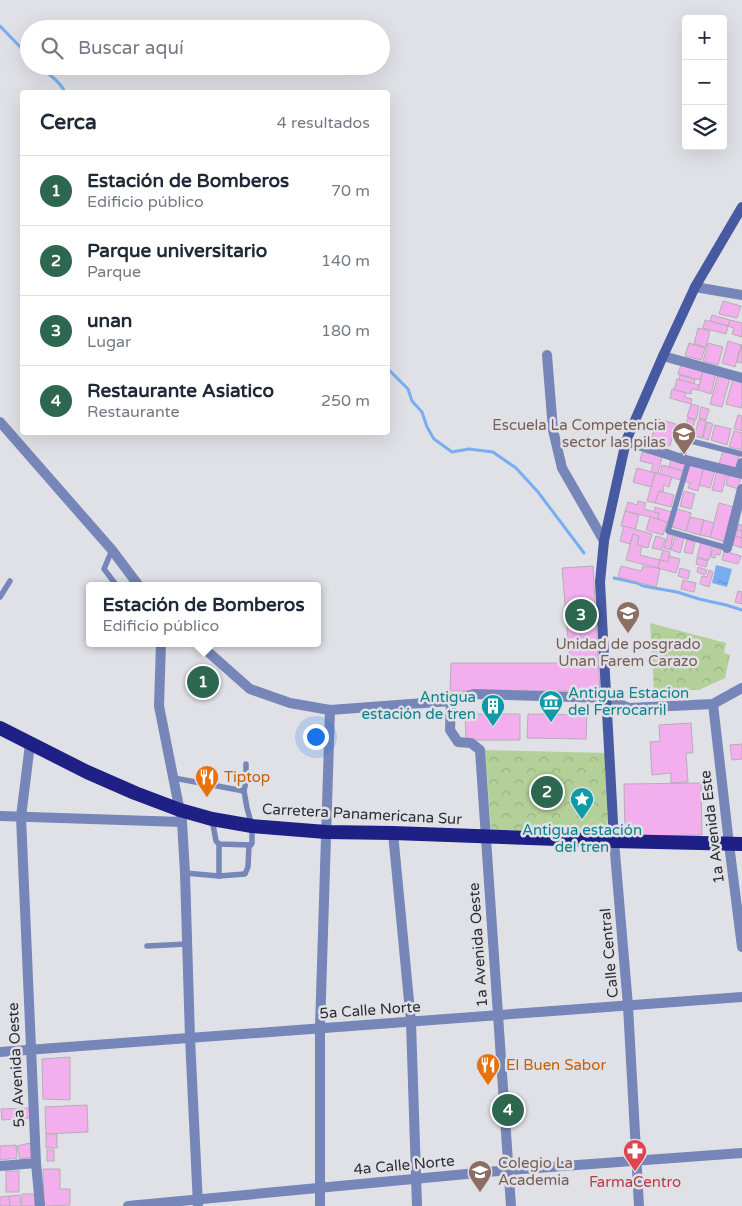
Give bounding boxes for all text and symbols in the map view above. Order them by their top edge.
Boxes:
map controls [682,15,727,150]
button: + [682,15,727,60]
search box [20,20,390,75]
icon: search [38,34,66,62]
text: Buscar aquí [78,37,184,59]
button: − [682,60,727,105]
button: layers [682,105,727,150]
text: Cerca [40,110,97,135]
text: 4 resultados [277,113,370,133]
text: Estación de Bomberos [87,170,289,192]
text: 1 [51,181,61,201]
text: 70 m [331,181,370,201]
text: Edificio público [87,192,204,212]
text: Parque universitario [87,240,267,262]
text: 2 [51,251,61,271]
text: 140 m [321,251,370,271]
text: Parque [87,262,141,282]
text: unan [87,310,132,332]
text: 3 [51,321,61,341]
text: 180 m [321,321,370,341]
text: Lugar [87,332,131,352]
text: Restaurante Asiatico [87,380,274,402]
text: 4 [51,391,61,411]
text: 250 m [321,391,370,411]
text: Restaurante [87,402,180,422]
place label: Escuela La Competencia sector las pilas [492,416,666,451]
school or university icon: Escuela La Competencia sector las pilas [671,421,697,455]
popup [86,582,321,647]
text: Estación de Bomberos [102,594,305,616]
pin: 3 [565,596,597,634]
school or university icon: Unidad de posgrado Unan Farem Carazo [615,600,641,634]
text: Edificio público [102,616,219,636]
place label: Unidad de posgrado Unan Farem Carazo [555,635,701,670]
pin: 1 [187,663,219,701]
place label: Antigua Estacion del Ferrocarril [568,684,689,719]
place label: Antigua estación de tren [362,688,476,723]
museum icon: Antigua Estacion del Ferrocarril [538,689,564,723]
building icon: Antigua estación de tren [480,693,506,727]
your location [303,724,329,750]
restaurant icon: Tiptop [194,764,220,798]
place label: Tiptop [224,768,270,786]
street label: 1a Avenida Este [696,769,728,885]
pin: 2 [531,773,563,811]
place icon: Antigua estación del tren [569,786,595,820]
street label: Carretera Panamericana Sur [262,800,463,828]
place label: Antigua estación del tren [522,821,642,856]
street label: 1a Avenida Oeste [465,882,491,1008]
street label: Calle Central [596,907,622,999]
street label: 5a Calle Norte [319,997,421,1023]
street label: 5a Avenida Oeste [4,1002,28,1128]
restaurant icon: El Buen Sabor [475,1052,501,1086]
place label: El Buen Sabor [506,1056,606,1074]
pin: 4 [492,1091,524,1129]
pharmacy icon: FarmaCentro [622,1138,648,1172]
street label: 4a Calle Norte [353,1152,455,1178]
place label: Colegio La Academia [498,1154,573,1189]
school or university icon: Colegio La Academia [467,1159,493,1193]
place label: FarmaCentro [589,1173,681,1191]

